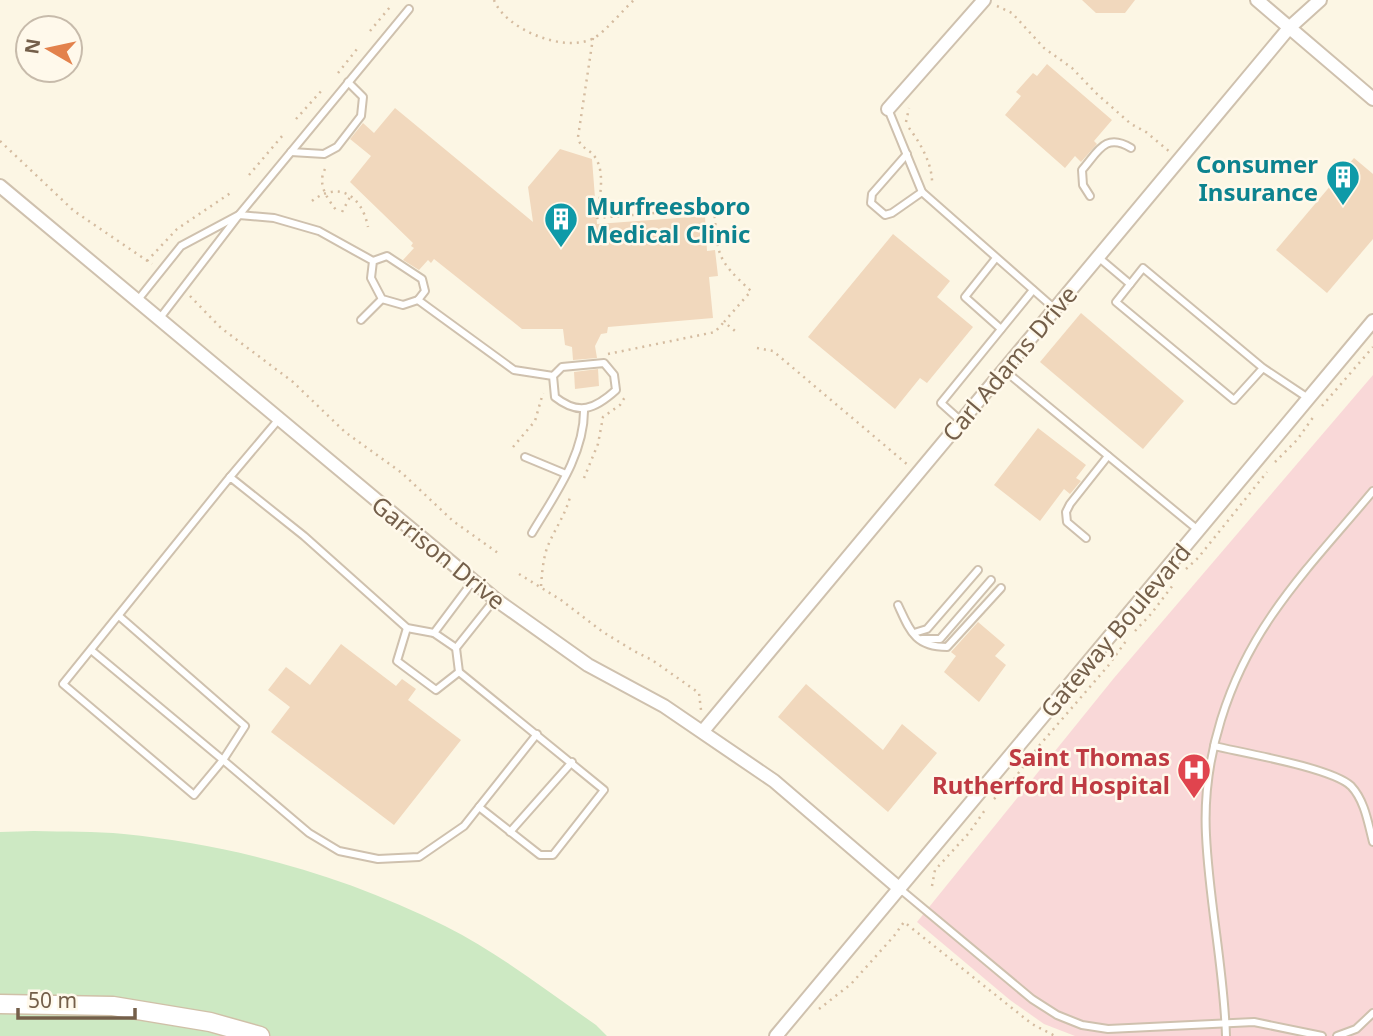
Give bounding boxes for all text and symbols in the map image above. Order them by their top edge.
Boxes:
north arrow [14,14,84,84]
text: N [18,37,46,56]
place label: Consumer Insurance [1196,147,1318,208]
building icon: Consumer Insurance [1324,158,1362,207]
place label: Murfreesboro Medical Clinic [586,189,751,250]
building icon: Murfreesboro Medical Clinic [542,200,580,249]
street label: Carl Adams Drive [934,278,1084,448]
street label: Garrison Drive [365,488,513,616]
street label: Gateway Boulevard [1032,536,1198,724]
place label: Saint Thomas Rutherford Hospital [932,740,1170,801]
hospital icon: Saint Thomas Rutherford Hospital [1175,751,1213,800]
scale bar [18,976,135,1020]
text: 50 m [28,986,77,1014]

